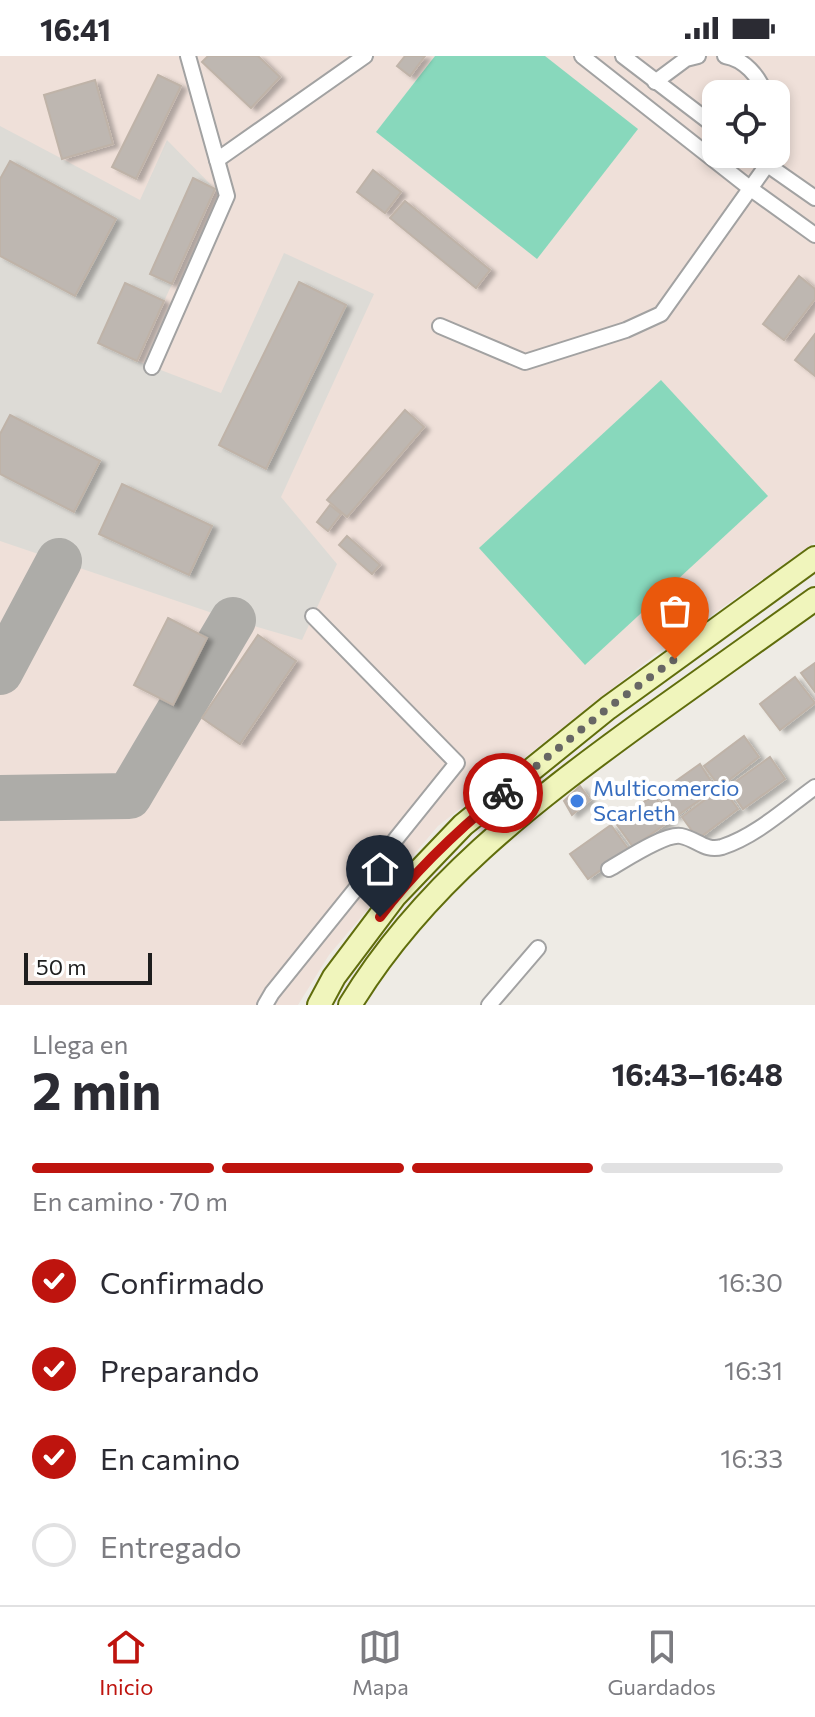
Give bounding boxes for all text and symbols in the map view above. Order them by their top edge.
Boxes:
text: 16:41 [40,10,111,47]
map controls [702,80,790,168]
button: locate [702,80,790,168]
pin [641,577,709,659]
icon: bag [653,589,697,633]
courier [463,753,543,833]
icon: bike [481,771,525,815]
place label: Multicomercio Scarleth [593,774,739,826]
marker: Multicomercio Scarleth [568,792,586,810]
pin [346,835,414,917]
icon: home [358,847,402,891]
scale bar [24,949,152,985]
text: 50 m [36,953,86,980]
text: Llega en [32,1028,128,1059]
text: 16:43–16:48 [612,1055,783,1092]
text: 2 min [32,1057,161,1121]
text: En camino · 70 m [32,1185,228,1216]
icon: check [32,1259,76,1303]
text: Confirmado [100,1263,264,1300]
text: 16:30 [718,1266,783,1297]
icon: check [32,1347,76,1391]
text: Preparando [100,1351,259,1388]
text: 16:31 [724,1354,783,1385]
icon: check [32,1435,76,1479]
text: En camino [100,1439,240,1476]
text: 16:33 [720,1442,783,1473]
text: Entregado [100,1527,242,1564]
tab: Inicio [99,1625,153,1700]
tab: Mapa [352,1625,409,1700]
tab: Guardados [607,1625,716,1700]

